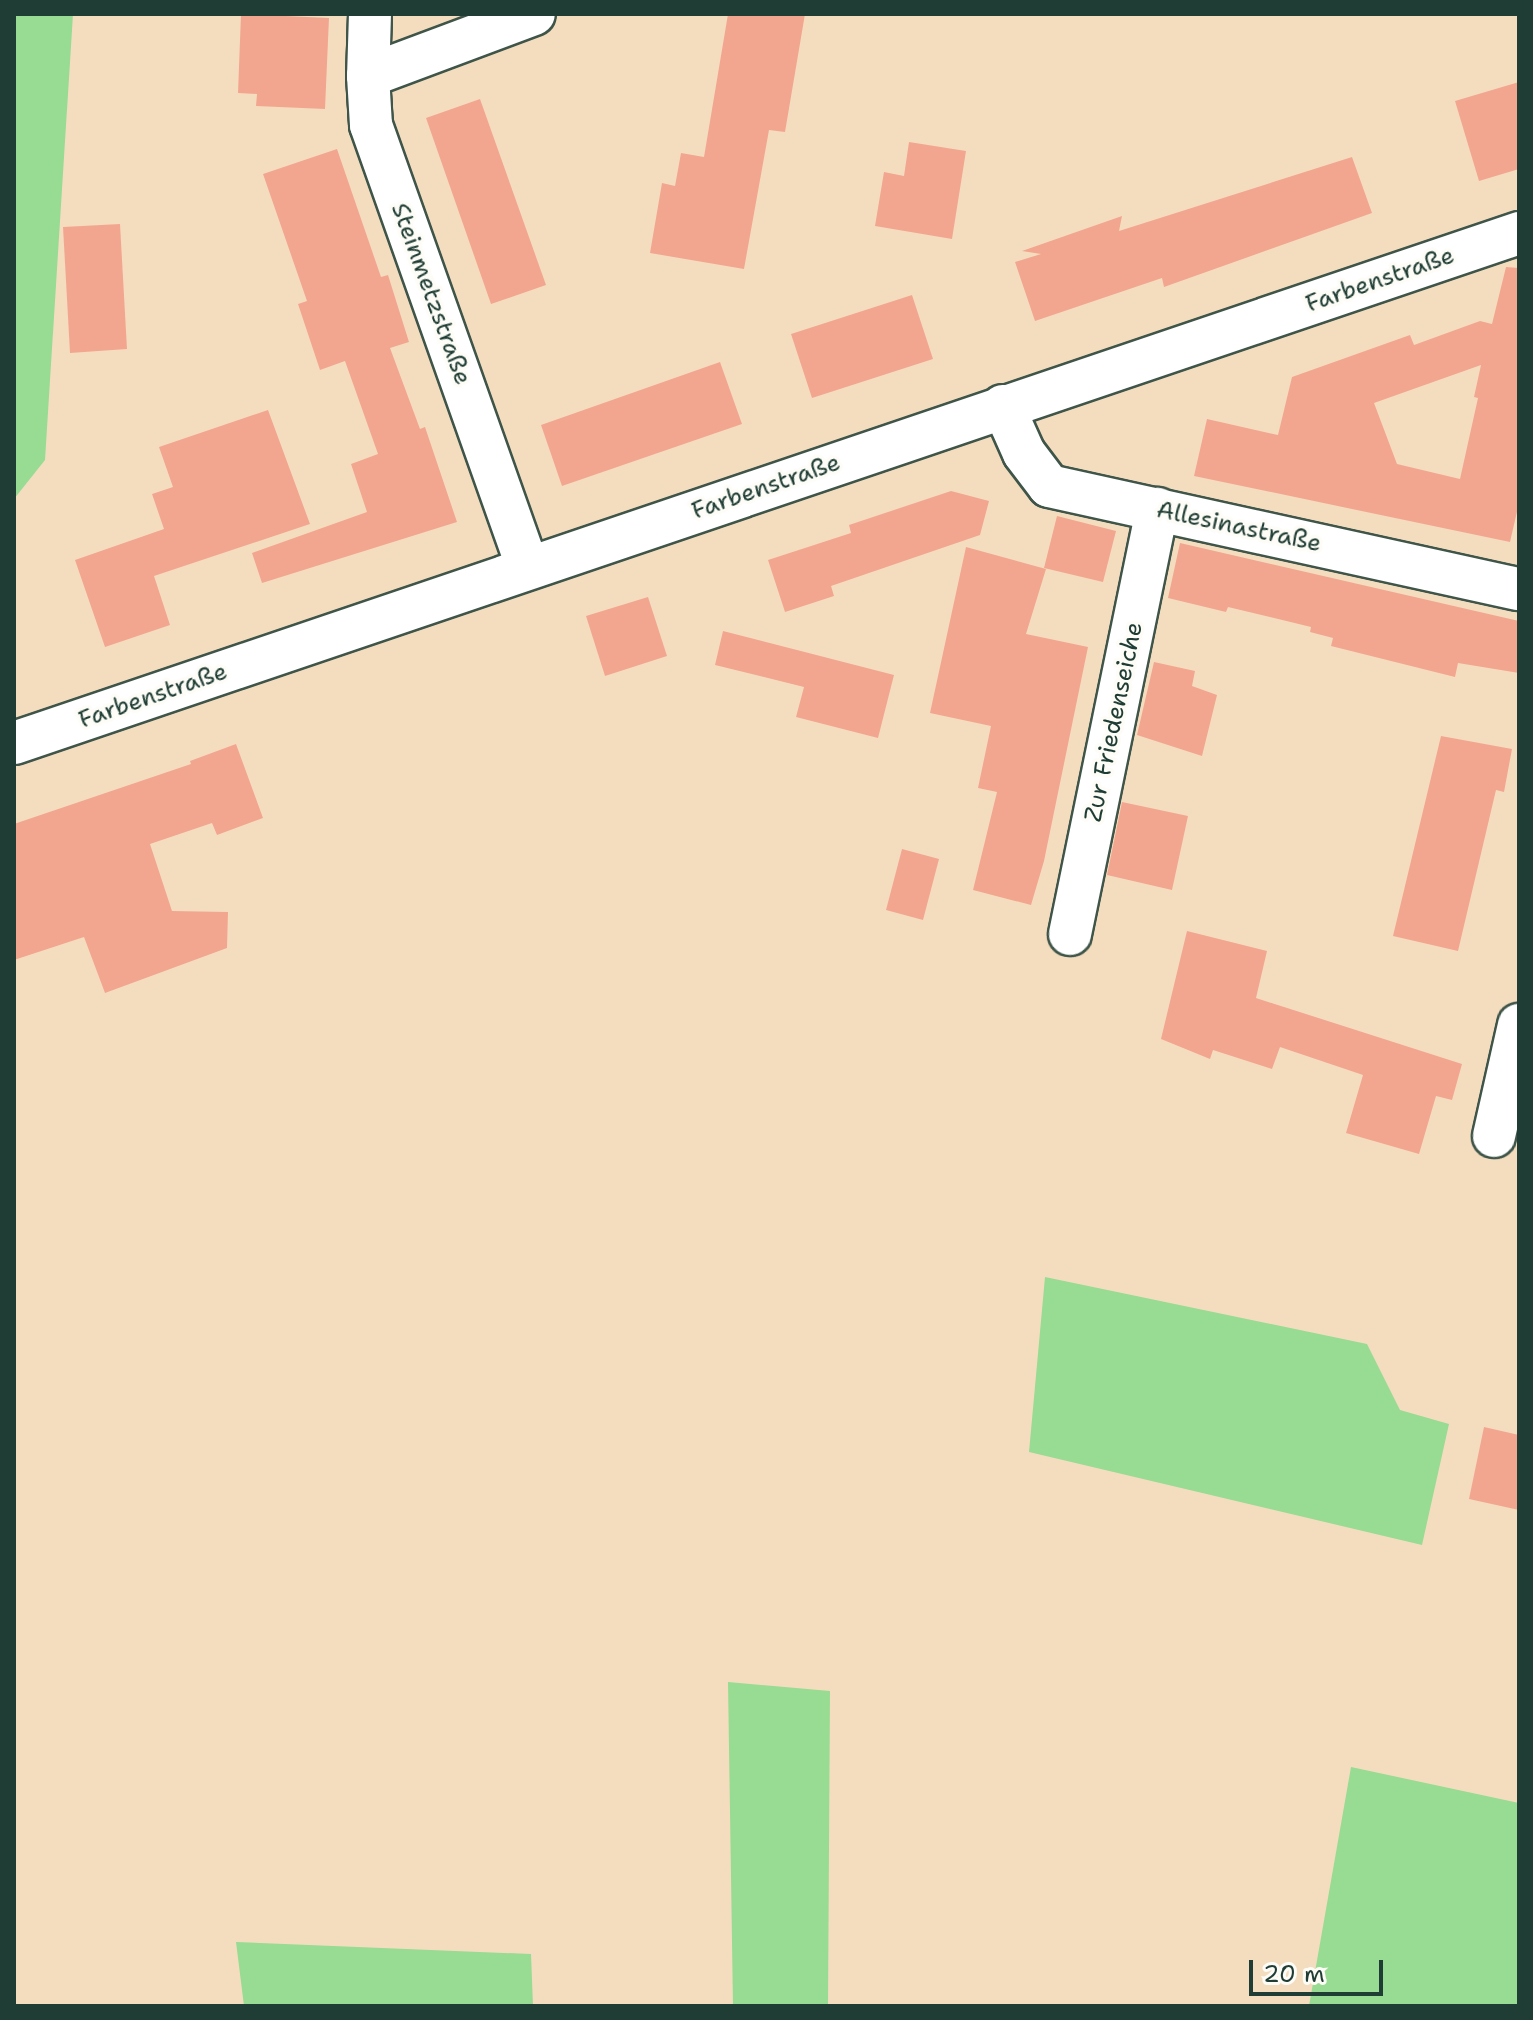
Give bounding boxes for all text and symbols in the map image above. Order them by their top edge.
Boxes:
street label: Steinmetzstraße [385,199,477,389]
street label: Farbenstraße [1302,241,1458,319]
street label: Farbenstraße [688,448,844,526]
street label: Allesinastraße [1154,495,1324,559]
street label: Zur Friedenseiche [1079,620,1149,824]
street label: Farbenstraße [75,657,231,735]
scale bar [1253,1944,1387,1994]
text: 20 m [1263,1958,1325,1990]

